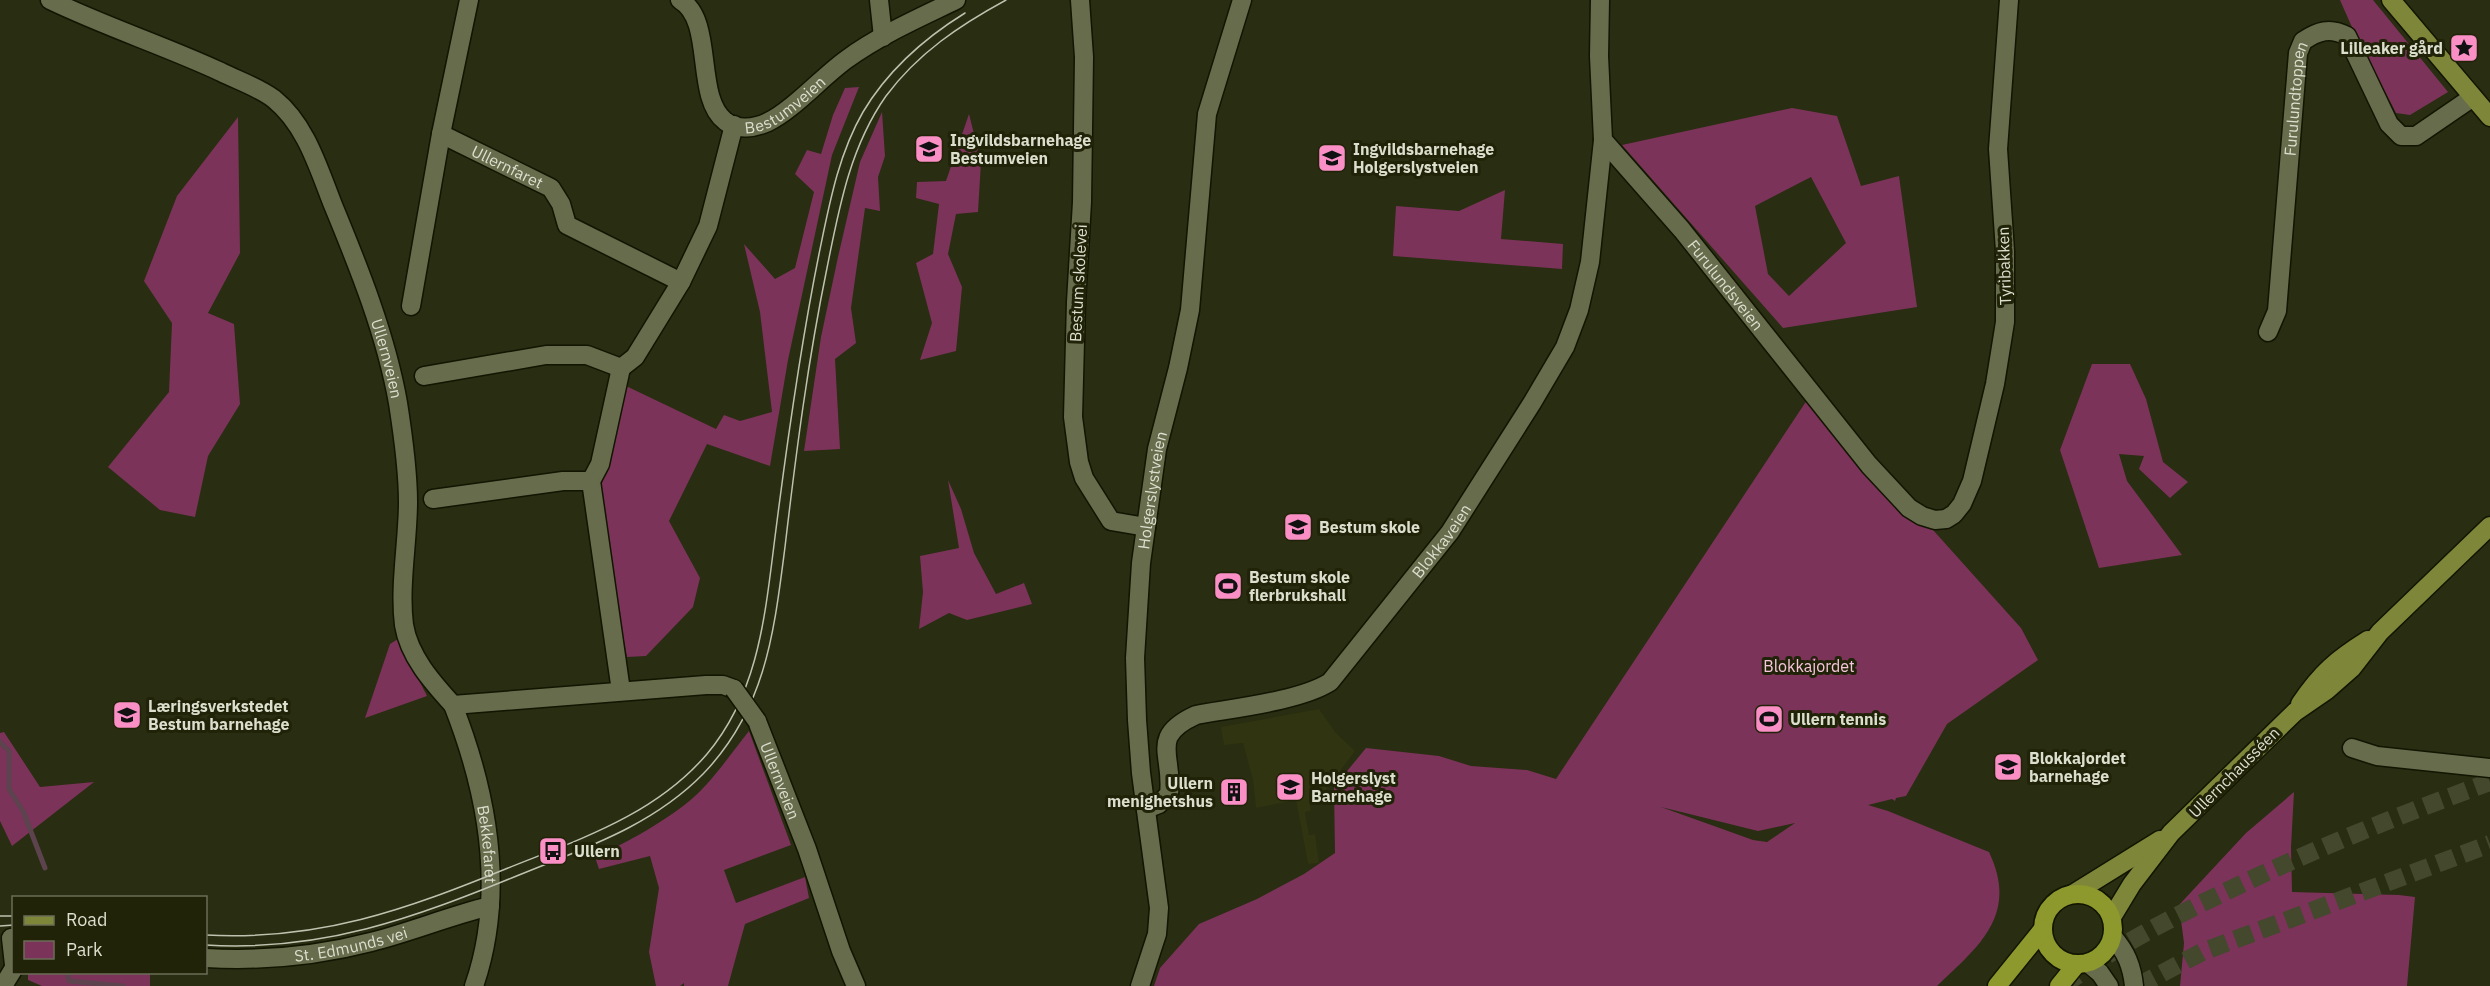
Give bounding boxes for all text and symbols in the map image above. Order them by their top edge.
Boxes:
place icon: Lilleaker gård [2448,32,2480,64]
street label: Furulundtoppen [2280,38,2312,157]
place label: Lilleaker gård [2340,38,2443,58]
street label: Bestumveien [743,72,829,138]
place label: Ingvildsbarnehage Bestumveien [950,130,1091,168]
school or university icon: Ingvildsbarnehage Bestumveien [913,133,945,165]
place label: Ingvildsbarnehage Holgerslystveien [1353,139,1494,177]
street label: Ullernfaret [468,141,546,193]
school or university icon: Ingvildsbarnehage Holgerslystveien [1316,142,1348,174]
street label: Bestum skolevei [1065,224,1091,342]
street label: Tyribakken [1993,226,2015,306]
street label: Furulundsveien [1683,235,1768,334]
street label: Ullernveien [367,316,407,400]
street label: Holgerslystveien [1133,429,1171,551]
street label: Blokkaveien [1407,500,1475,582]
school or university icon: Bestum skole [1282,511,1314,543]
place label: Bestum skole [1319,517,1420,537]
place label: Bestum skole flerbrukshall [1249,567,1350,605]
sports icon: Bestum skole flerbrukshall [1212,570,1244,602]
park label: Blokkajordet [1763,656,1855,676]
place label: Læringsverkstedet Bestum barnehage [148,696,290,734]
school or university icon: Læringsverkstedet Bestum barnehage [111,699,143,731]
sports icon: Ullern tennis [1753,703,1785,735]
place label: Ullern tennis [1790,709,1886,729]
street label: Ullernchausséen [2184,722,2284,822]
street label: Ullernveien [756,739,804,822]
place label: Blokkajordet barnehage [2029,748,2126,786]
school or university icon: Blokkajordet barnehage [1992,751,2024,783]
place label: Holgerslyst Barnehage [1311,768,1396,806]
school or university icon: Holgerslyst Barnehage [1274,771,1306,803]
place label: Ullern menighetshus [1107,773,1213,811]
building icon: Ullern menighetshus [1218,776,1250,808]
street label: Bekkefaret [473,803,501,883]
bus stop icon: Ullern [537,835,569,867]
place label: Ullern [574,841,620,861]
legend [12,896,207,974]
text: Road [66,908,107,931]
street label: St. Edmunds vei [293,922,410,966]
text: Park [66,938,103,961]

